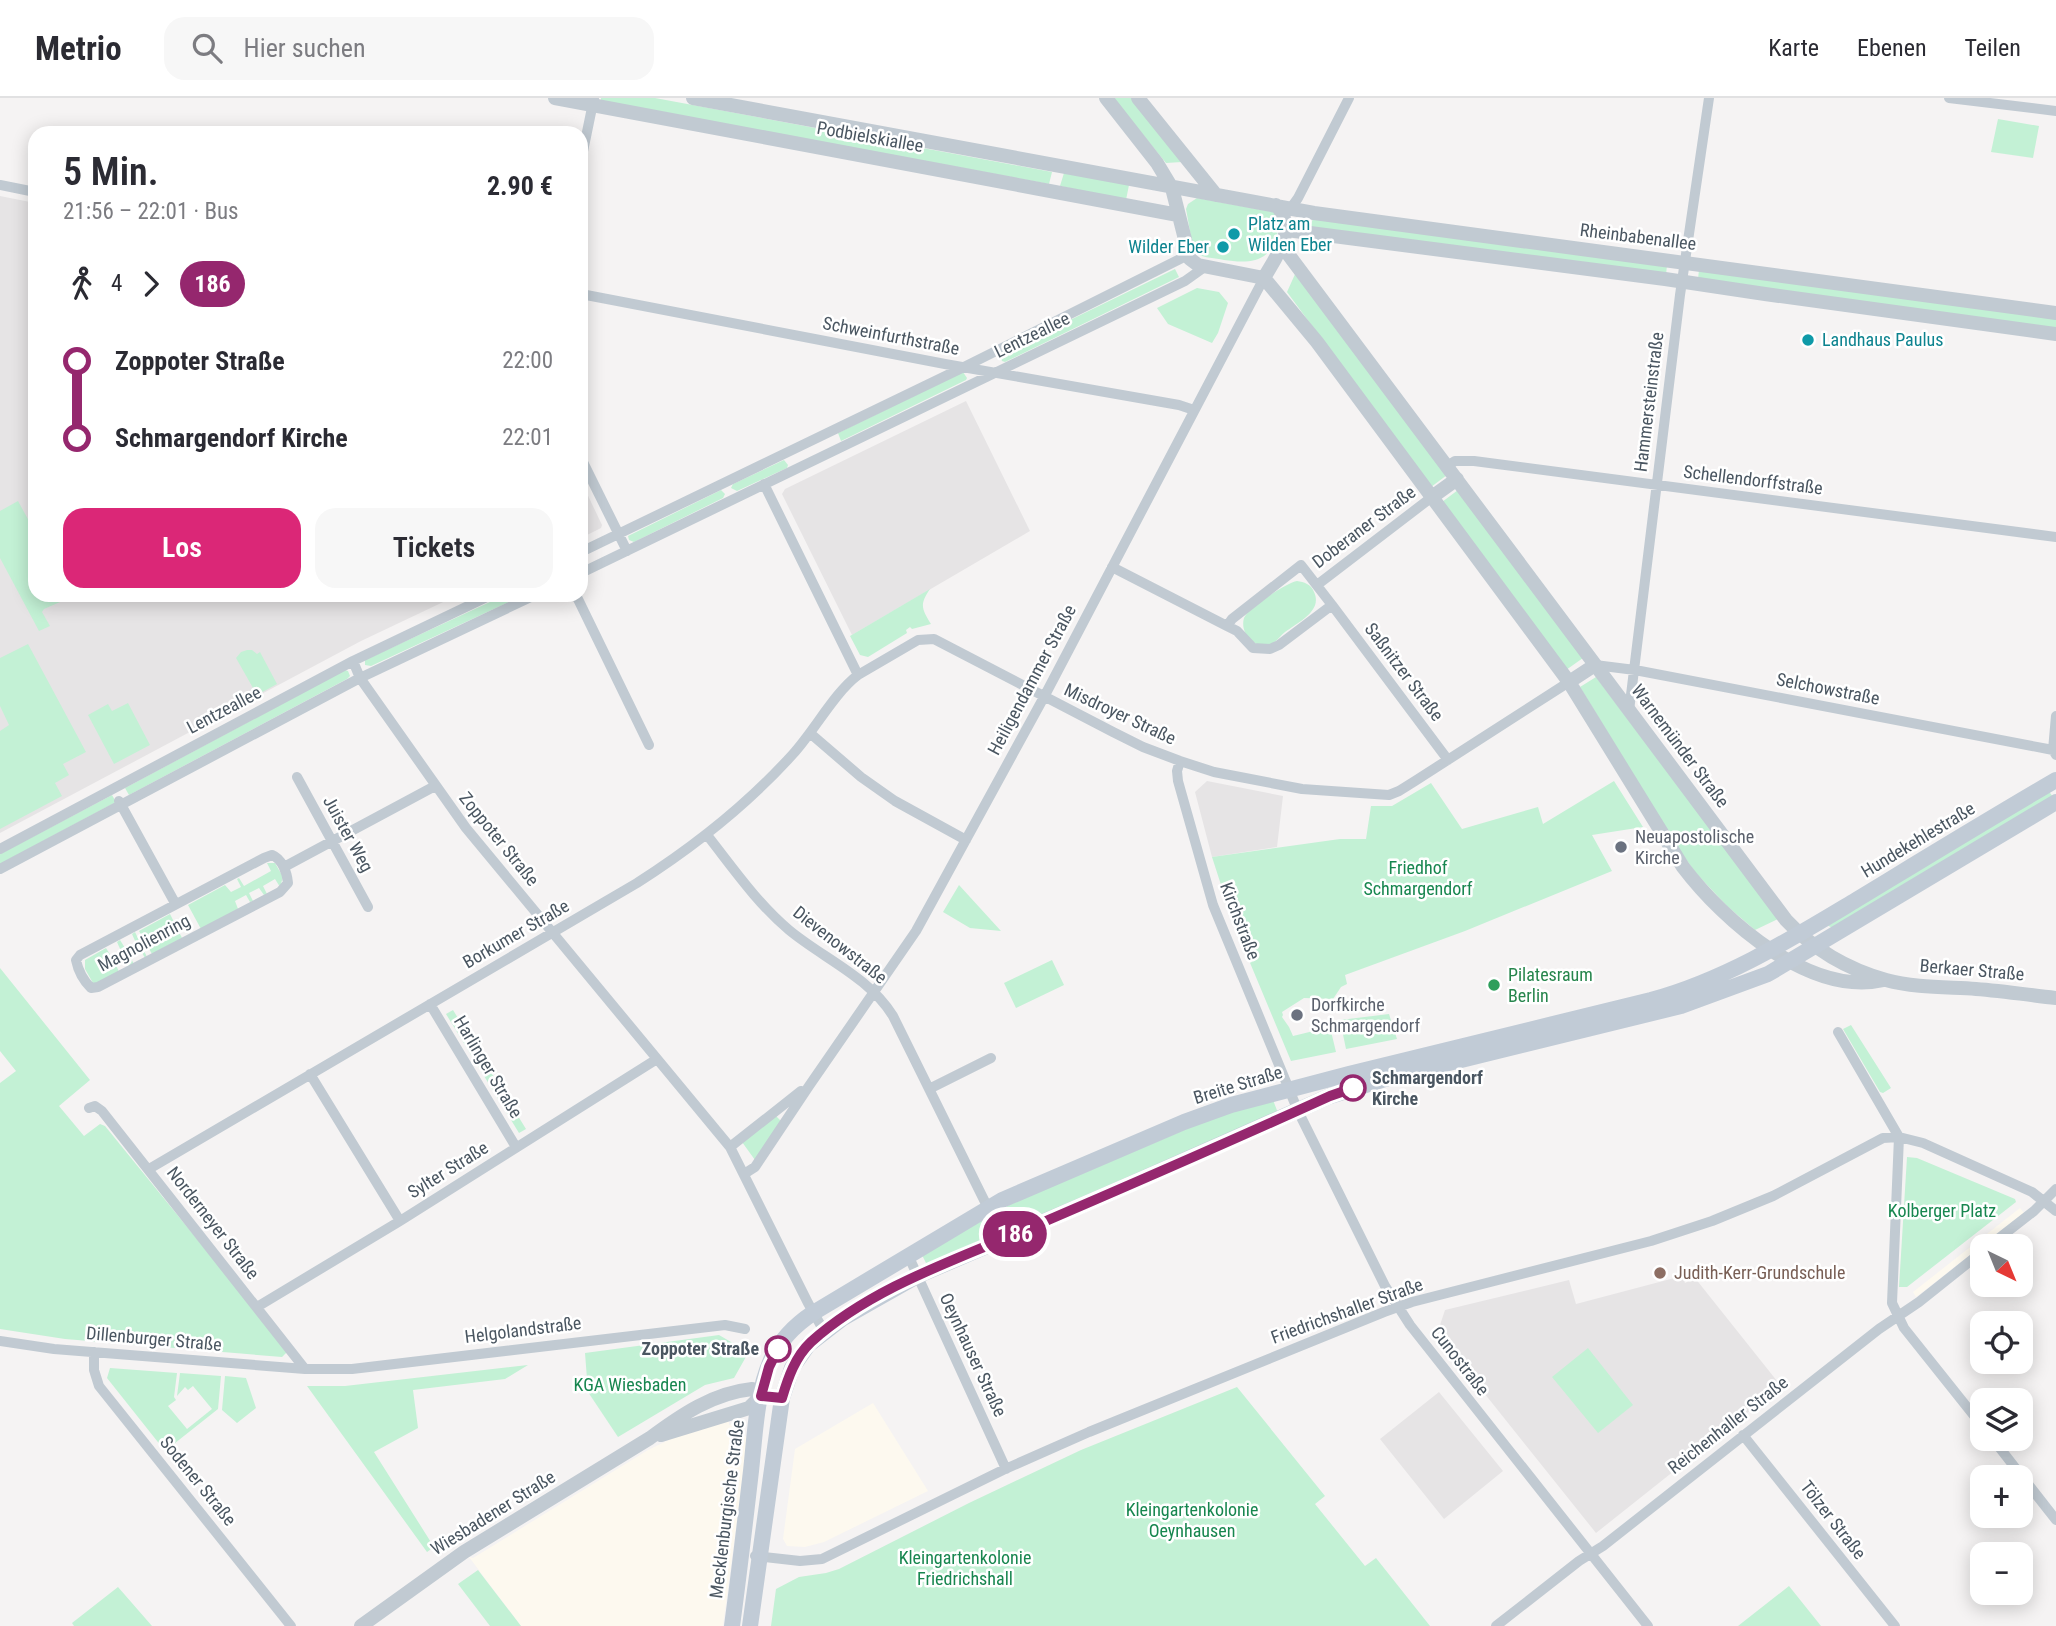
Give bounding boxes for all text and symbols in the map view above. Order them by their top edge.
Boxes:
search box [164,17,654,80]
text: Metrio [35,29,122,68]
icon: search [188,29,226,67]
text: Hier suchen [244,33,366,63]
text: Karte [1768,34,1819,62]
text: Ebenen [1857,34,1927,62]
text: Teilen [1965,34,2021,62]
street label: Podbielskiallee [815,117,925,156]
text: 5 Min. [63,150,158,194]
text: 2.90 € [487,171,553,201]
text: 21:56 – 22:01 · Bus [63,198,239,225]
place label: Platz am Wilden Eber [1248,213,1332,255]
street label: Rheinbabenallee [1579,219,1697,254]
marker: Platz am Wilden Eber [1226,226,1242,242]
place label: Wilder Eber [1128,236,1210,257]
marker: Wilder Eber [1215,239,1231,255]
icon: walk [63,265,101,303]
icon: forward [132,265,170,303]
text: 4 [111,270,122,297]
text: 186 [194,270,231,298]
street label: Lentzeallee [991,307,1073,362]
street label: Schweinfurthstraße [821,312,961,359]
place label: Landhaus Paulus [1822,329,1943,350]
street label: Hammersteinstraße [1630,331,1668,473]
marker: Landhaus Paulus [1800,332,1816,348]
text: Zoppoter Straße [115,346,285,376]
text: 22:00 [502,347,553,374]
text: Schmargendorf Kirche [115,423,348,453]
text: 22:01 [502,424,553,451]
street label: Schellendorffstraße [1682,461,1824,498]
street label: Doberaner Straße [1308,481,1419,572]
button: Los [63,508,301,588]
button: Tickets [315,508,553,588]
street label: Heiligendammer Straße [983,601,1080,758]
street label: Saßnitzer Straße [1361,618,1448,725]
street label: Selchowstraße [1775,668,1882,709]
street label: Misdroyer Straße [1061,679,1179,749]
street label: Warnemünder Straße [1627,680,1734,811]
street label: Lentzeallee [183,681,264,738]
street label: Zoppoter Straße [455,788,544,890]
street label: Juister Weg [319,792,378,876]
street label: Hundekehlestraße [1857,797,1978,882]
place label: Neuapostolische Kirche [1635,826,1754,868]
marker: Neuapostolische Kirche [1613,839,1629,855]
park label: Friedhof Schmargendorf [1363,857,1473,899]
street label: Kirchstraße [1216,879,1265,963]
street label: Borkumer Straße [459,895,573,972]
street label: Dievenowstraße [789,901,891,988]
street label: Magnolienring [94,909,193,976]
street label: Berkaer Straße [1919,954,2025,985]
place label: Pilatesraum Berlin [1508,964,1593,1006]
marker: Pilatesraum Berlin [1486,977,1502,993]
place label: Dorfkirche Schmargendorf [1311,994,1420,1036]
marker: Dorfkirche Schmargendorf [1289,1007,1305,1023]
street label: Harlinger Straße [450,1012,527,1122]
street label: Breite Straße [1191,1061,1285,1108]
place label: Schmargendorf Kirche [1372,1067,1483,1109]
marker: Schmargendorf Kirche [1340,1075,1366,1101]
street label: Sylter Straße [404,1137,492,1202]
street label: Norderneyer Straße [163,1162,264,1283]
park label: Kolberger Platz [1888,1200,1996,1221]
line badge: 186 [975,1211,1055,1257]
text: 186 [997,1220,1033,1248]
north arrow [1970,1234,2034,1297]
map controls [1970,1234,2033,1605]
place label: Judith-Kerr-Grundschule [1674,1262,1845,1283]
marker: Judith-Kerr-Grundschule [1652,1265,1668,1281]
street label: Friedrichshaller Straße [1268,1273,1426,1348]
street label: Oeynhauser Straße [936,1290,1011,1420]
button: locate [1970,1311,2033,1374]
street label: Helgolandstraße [464,1312,582,1347]
street label: Dillenburger Straße [85,1322,223,1355]
street label: Cunostraße [1427,1322,1494,1399]
marker: Zoppoter Straße [765,1336,791,1362]
place label: Zoppoter Straße [642,1338,759,1359]
street label: Reichenhaller Straße [1664,1371,1792,1478]
park label: KGA Wiesbaden [574,1374,686,1395]
button: layers [1970,1388,2033,1451]
street label: Mecklenburgische Straße [705,1418,748,1599]
street label: Sodener Straße [156,1432,241,1530]
button: + [1970,1465,2033,1528]
street label: Wiesbadener Straße [427,1466,559,1559]
street label: Tölzer Straße [1796,1476,1871,1563]
park label: Kleingartenkolonie Oeynhausen [1126,1499,1258,1541]
button: − [1970,1542,2033,1605]
park label: Kleingartenkolonie Friedrichshall [899,1547,1031,1589]

